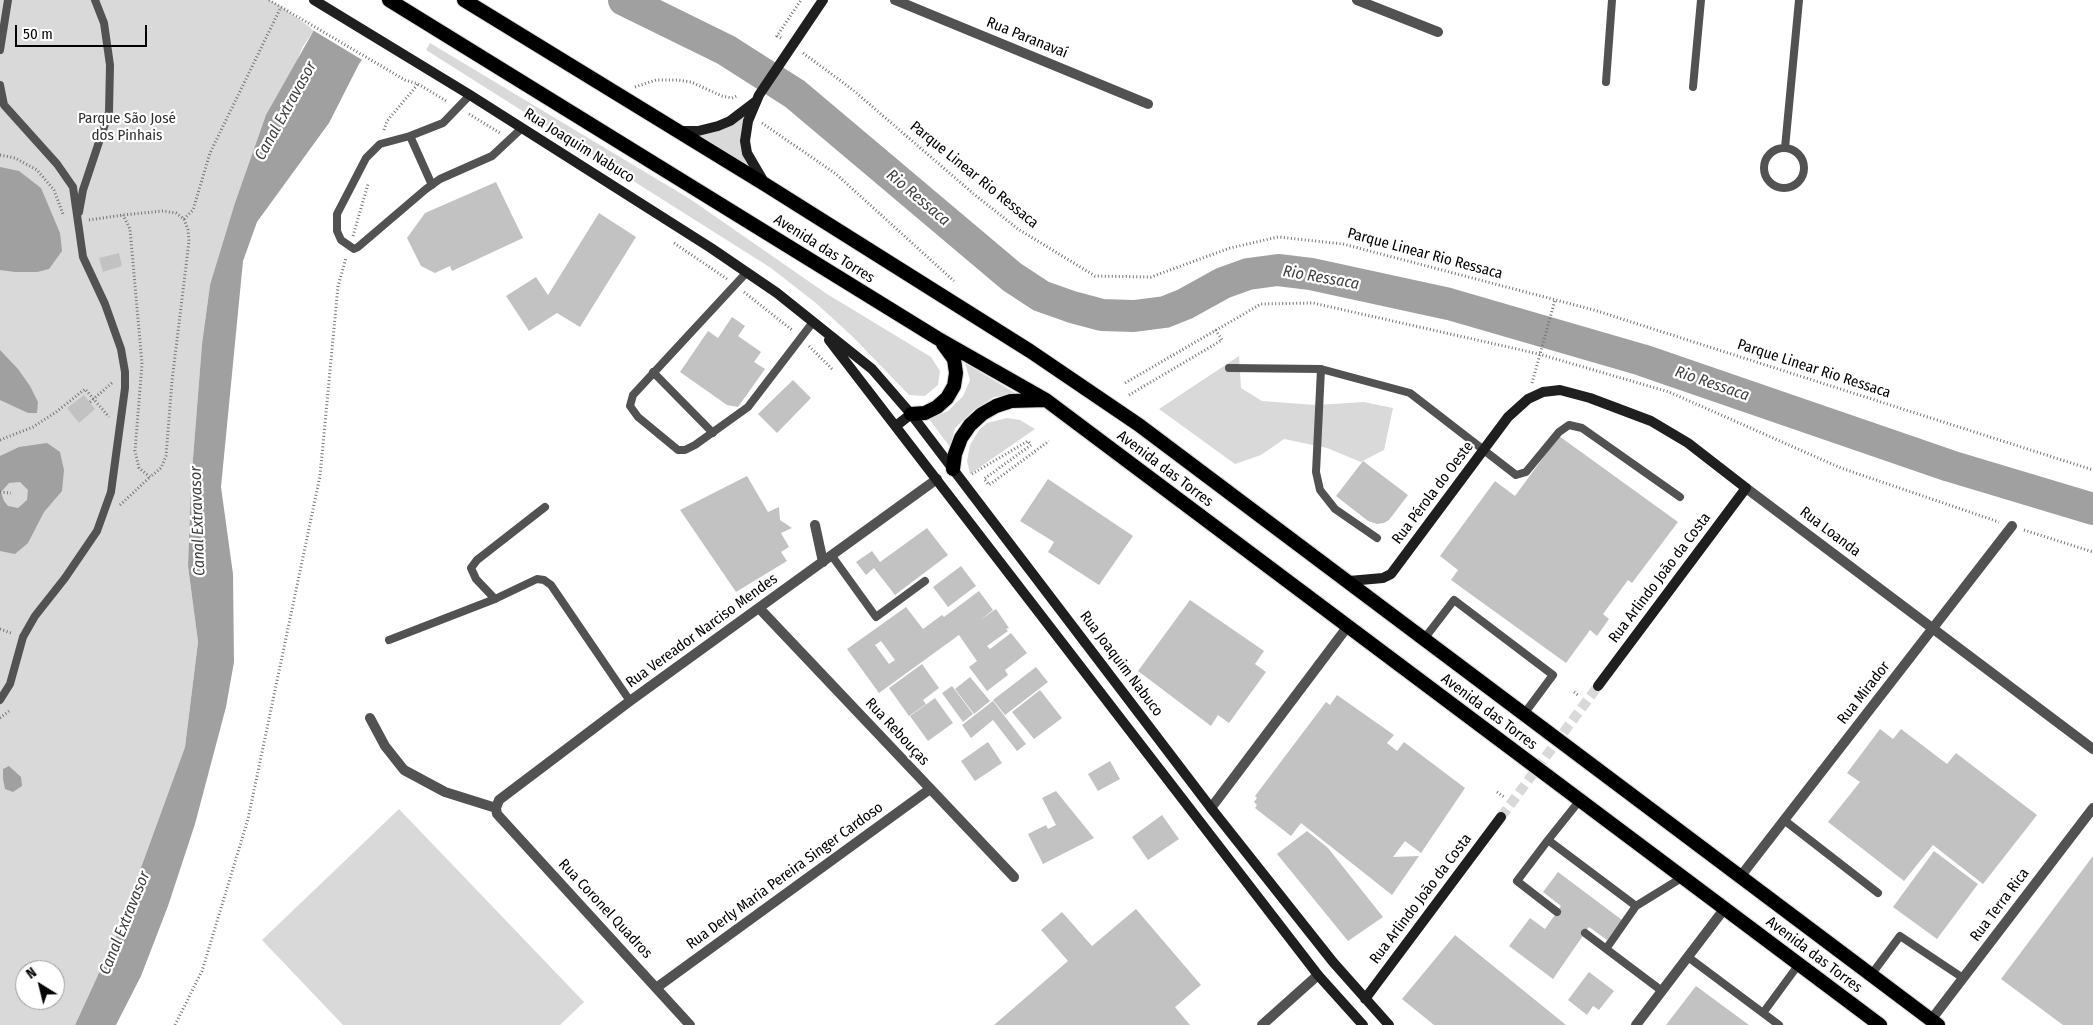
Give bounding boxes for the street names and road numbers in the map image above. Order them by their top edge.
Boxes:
street label: Rua Paranavaí [984,14,1070,62]
street label: Rua Joaquim Nabuco [520,105,638,187]
street label: Parque Linear Rio Ressaca [906,118,1042,232]
street label: Avenida das Torres [770,211,878,287]
street label: Parque Linear Rio Ressaca [1345,225,1505,283]
street label: Parque Linear Rio Ressaca [1735,336,1893,402]
street label: Avenida das Torres [1113,427,1217,511]
street label: Rua Pérola do Oeste [1389,438,1477,548]
street label: Rua Loanda [1796,503,1864,561]
street label: Rua Arlindo João da Costa [1605,509,1715,647]
street label: Rua Vereador Narciso Mendes [623,570,781,692]
street label: Rua Joaquim Nabuco [1076,608,1166,720]
street label: Rua Mirador [1834,658,1894,728]
street label: Avenida das Torres [1437,670,1541,754]
street label: Rua Rebouças [861,694,933,770]
street label: Rua Derly Maria Pereira Singer Cardoso [683,799,887,953]
street label: Rua Arlindo João da Costa [1366,830,1476,968]
street label: Rua Coronel Quadros [554,856,656,962]
street label: Rua Terra Rica [1967,865,2033,945]
street label: Avenida das Torres [1762,913,1866,997]

